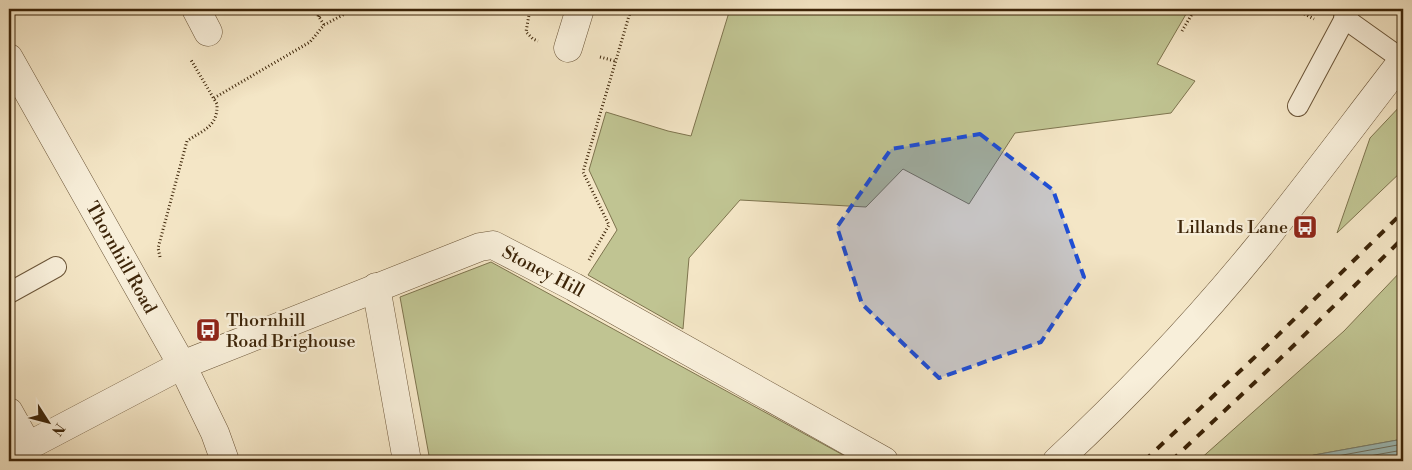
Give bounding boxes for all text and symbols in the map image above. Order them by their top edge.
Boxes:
street label: Thornhill Road [80,198,162,318]
bus stop icon: Lillands Lane [1292,214,1318,240]
place label: Lillands Lane [1177,216,1288,239]
street label: Stoney Hill [498,241,589,303]
place label: Thornhill Road Brighouse [226,309,356,353]
bus stop icon: Thornhill Road Brighouse [195,317,221,343]
north arrow [22,398,72,448]
text: N [47,419,68,439]

